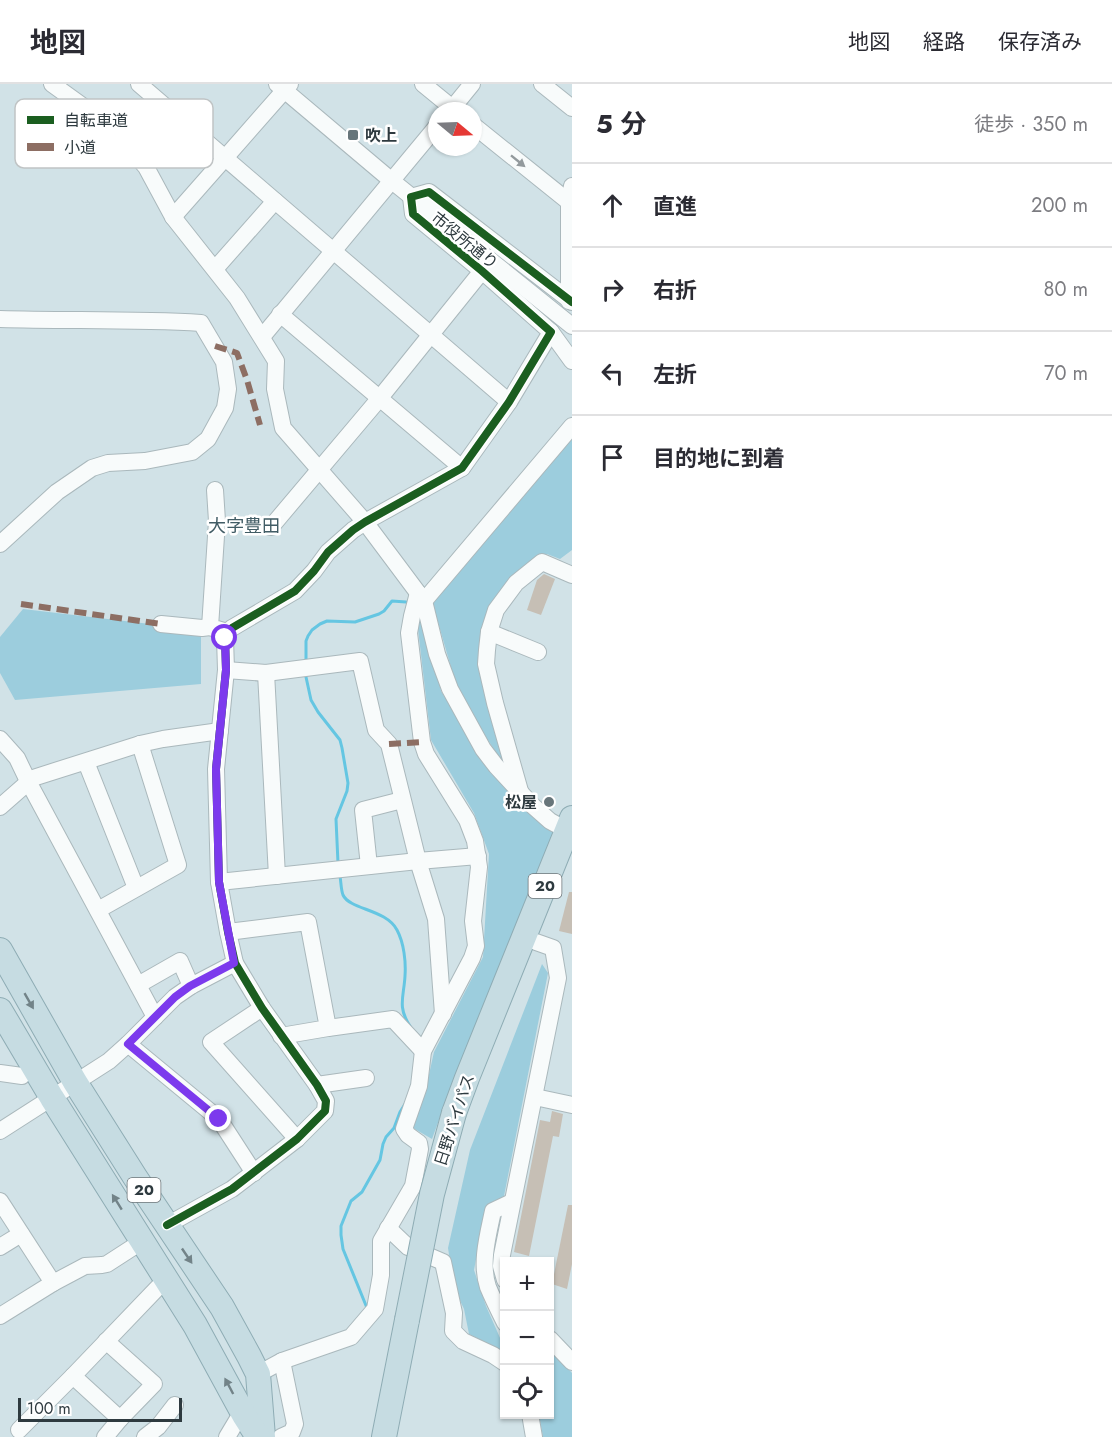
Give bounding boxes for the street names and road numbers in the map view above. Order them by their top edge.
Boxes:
street label: 市役所通り [426,206,503,275]
road number: 20 [528,874,562,898]
street label: 日野バイパス [429,1071,480,1169]
road number: 20 [128,1178,160,1202]

